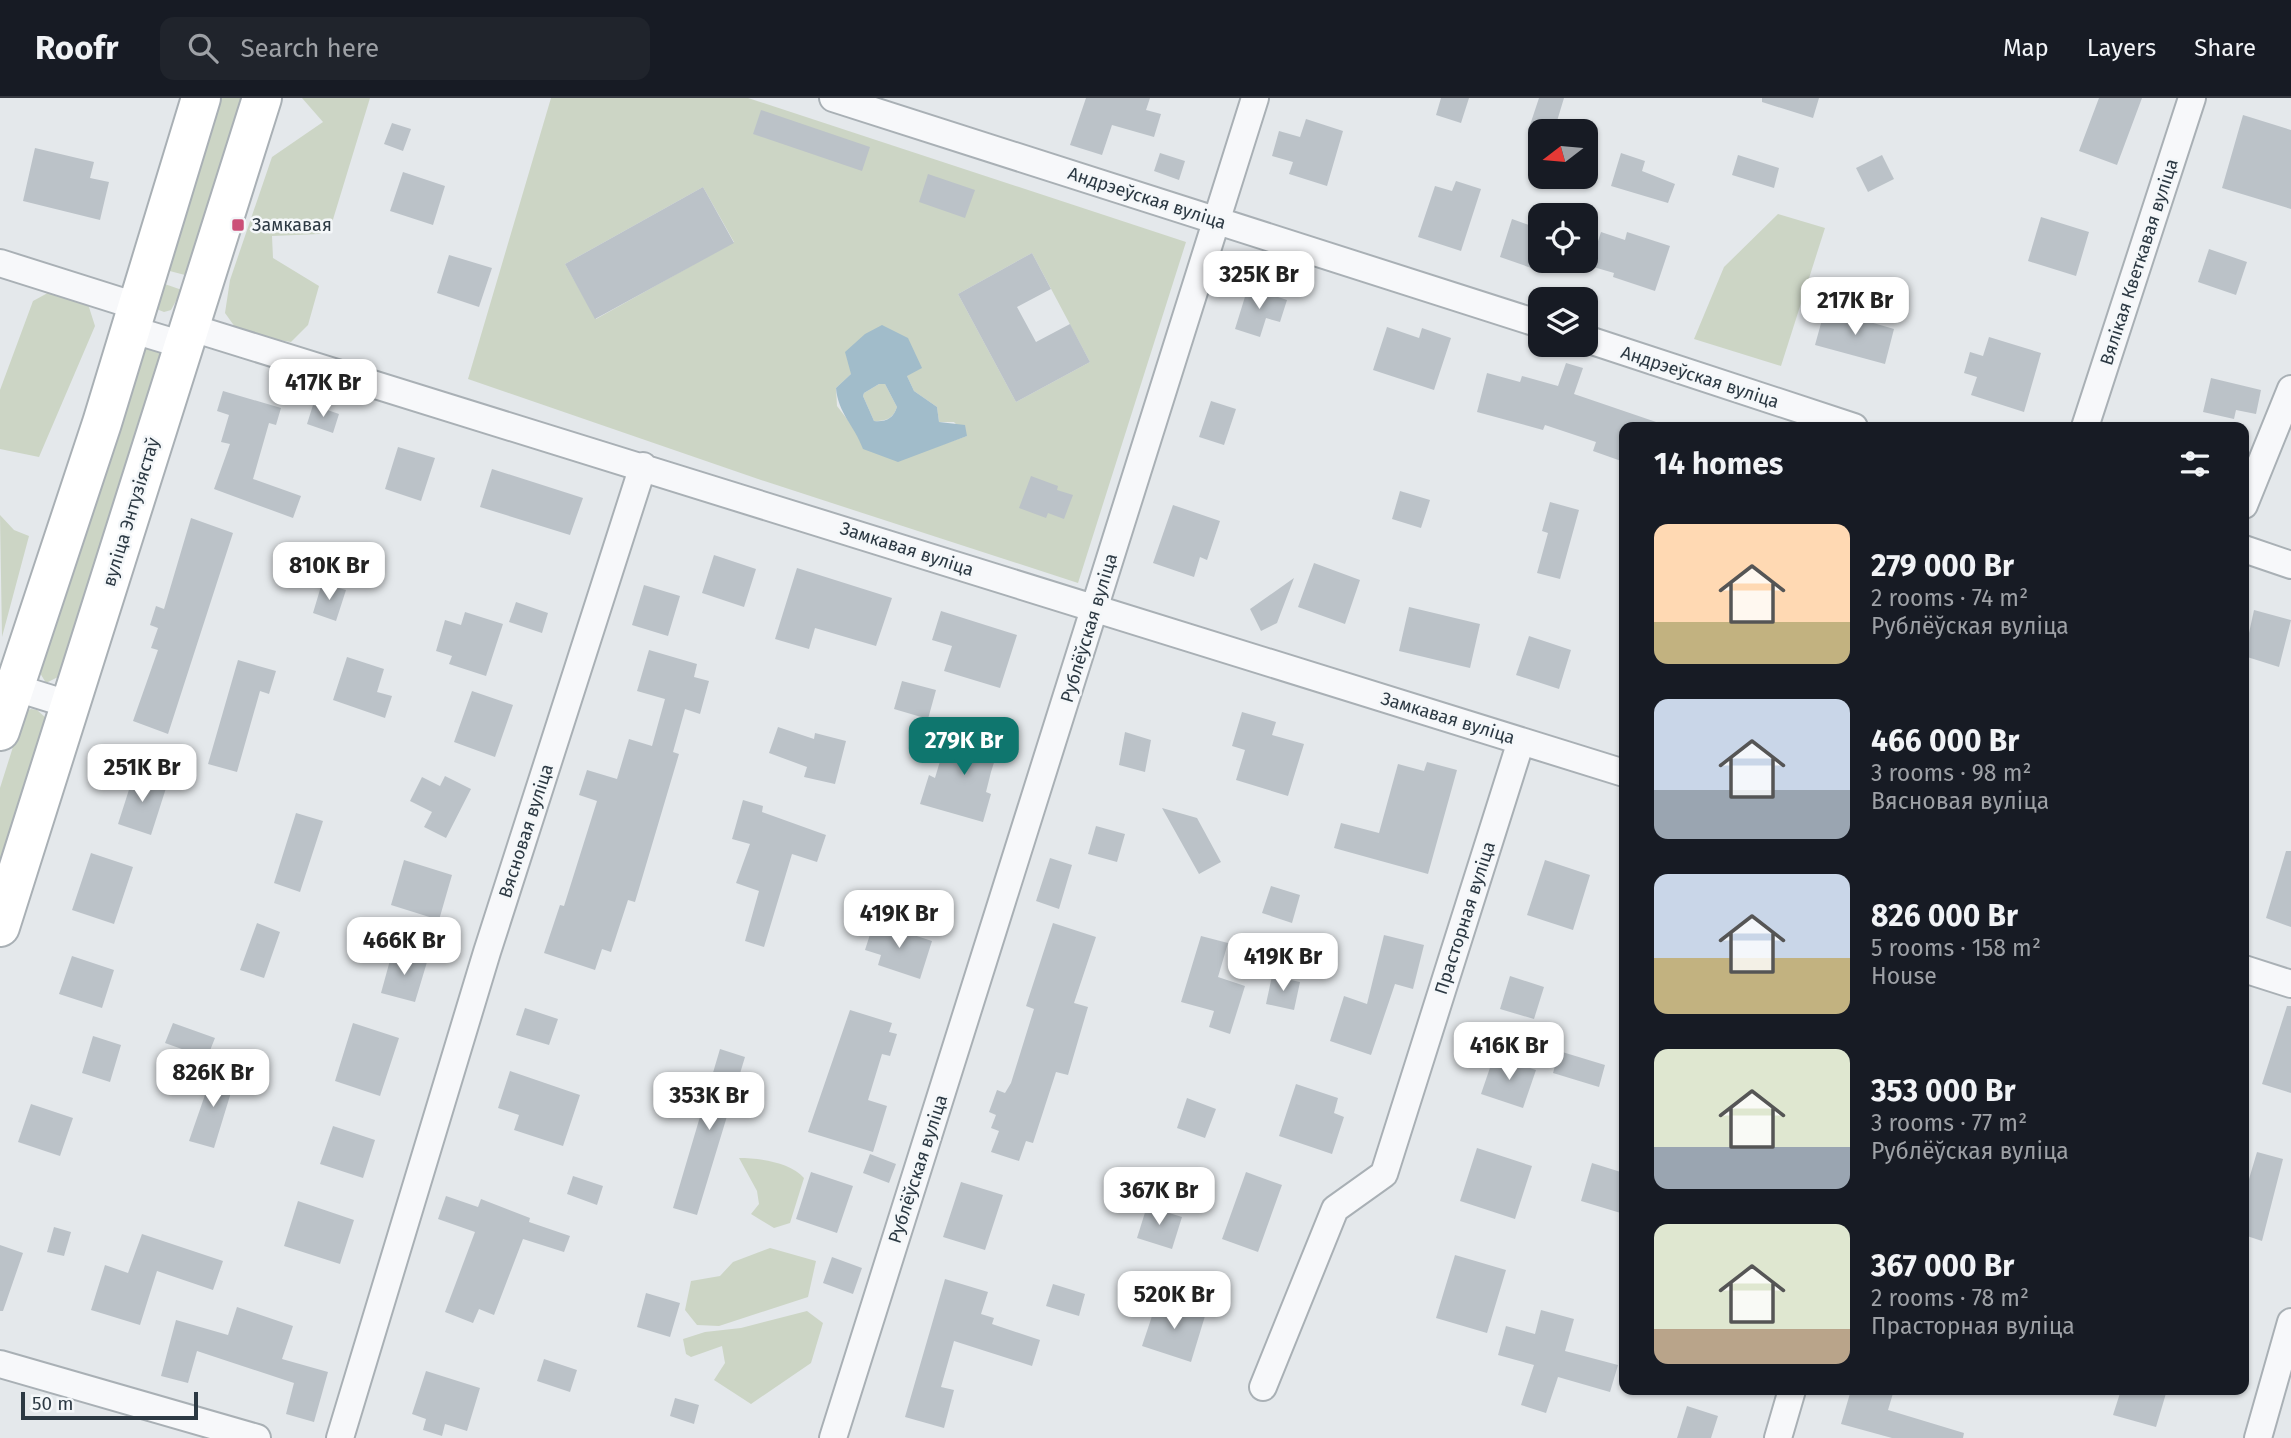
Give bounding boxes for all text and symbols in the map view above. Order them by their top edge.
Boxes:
search box [160,17,650,80]
text: Roofr [35,28,118,68]
icon: search [184,29,222,67]
text: Search here [240,33,379,64]
text: Map [2003,34,2049,62]
text: Layers [2087,34,2156,62]
text: Share [2194,34,2256,62]
north arrow [1528,119,1598,189]
map controls [1528,119,1598,357]
street label: Вялікая Кветкавая вуліца [2095,156,2183,368]
street label: Андрэеўская вуліца [1065,162,1229,234]
button: locate [1528,203,1598,273]
place label: Замкавая [252,214,332,236]
marker: Замкавая [230,217,246,233]
pin: 325K Br [1194,252,1324,311]
text: 325K Br [1219,260,1299,288]
pin: 217K Br [1790,278,1920,337]
text: 217K Br [1817,286,1893,314]
button: layers [1528,287,1598,357]
street label: Андрэеўская вуліца [1618,341,1782,413]
pin: 417K Br [258,360,388,419]
text: 417K Br [285,368,361,396]
street label: вуліца Энтузіястаў [98,435,164,589]
icon: filters [2176,445,2214,483]
text: 14 homes [1654,446,1783,482]
street label: Замкавая вуліца [838,517,976,581]
pin: 810K Br [264,542,394,602]
text: 279 000 Br [1871,548,2014,584]
text: 810K Br [289,551,369,579]
street label: Рублёўская вуліца [1056,551,1122,705]
icon: home [1710,552,1794,636]
text: 2 rooms · 74 m² [1871,584,2028,612]
text: Рублёўская вуліца [1871,612,2069,640]
street label: Замкавая вуліца [1378,687,1518,749]
pin: 279K Br [899,718,1029,777]
text: 466 000 Br [1871,723,2019,759]
text: 279K Br [925,726,1003,754]
icon: home [1710,727,1794,811]
pin: 251K Br [77,744,207,804]
text: 251K Br [103,753,181,781]
text: 3 rooms · 98 m² [1871,759,2031,787]
street label: Вясновая вуліца [494,761,558,901]
text: Вясновая вуліца [1871,787,2049,815]
street label: Прасторная вуліца [1430,839,1500,997]
pin: 419K Br [834,890,964,950]
text: 826 000 Br [1871,898,2018,934]
text: 419K Br [860,899,938,927]
icon: home [1710,902,1794,986]
pin: 466K Br [339,918,469,977]
text: 466K Br [363,926,445,954]
pin: 419K Br [1218,934,1348,993]
text: 5 rooms · 158 m² [1871,934,2041,962]
text: 419K Br [1244,942,1322,970]
text: House [1871,962,1937,990]
pin: 416K Br [1444,1023,1574,1082]
text: 416K Br [1470,1031,1548,1059]
pin: 826K Br [148,1049,278,1109]
text: 826K Br [172,1058,254,1086]
pin: 353K Br [644,1072,774,1132]
text: 353 000 Br [1871,1073,2015,1109]
icon: home [1710,1077,1794,1161]
text: 353K Br [669,1081,749,1109]
street label: Рублёўская вуліца [884,1092,952,1246]
text: 3 rooms · 77 m² [1871,1109,2027,1137]
text: Рублёўская вуліца [1871,1137,2069,1165]
pin: 367K Br [1094,1168,1224,1227]
text: 367K Br [1120,1176,1198,1204]
text: 367 000 Br [1871,1248,2014,1284]
icon: home [1710,1252,1794,1336]
pin: 520K Br [1109,1272,1239,1331]
text: 520K Br [1134,1280,1214,1308]
text: 2 rooms · 78 m² [1871,1284,2029,1312]
text: Прасторная вуліца [1871,1312,2075,1340]
scale bar [21,1389,198,1421]
text: 50 m [32,1392,73,1415]

